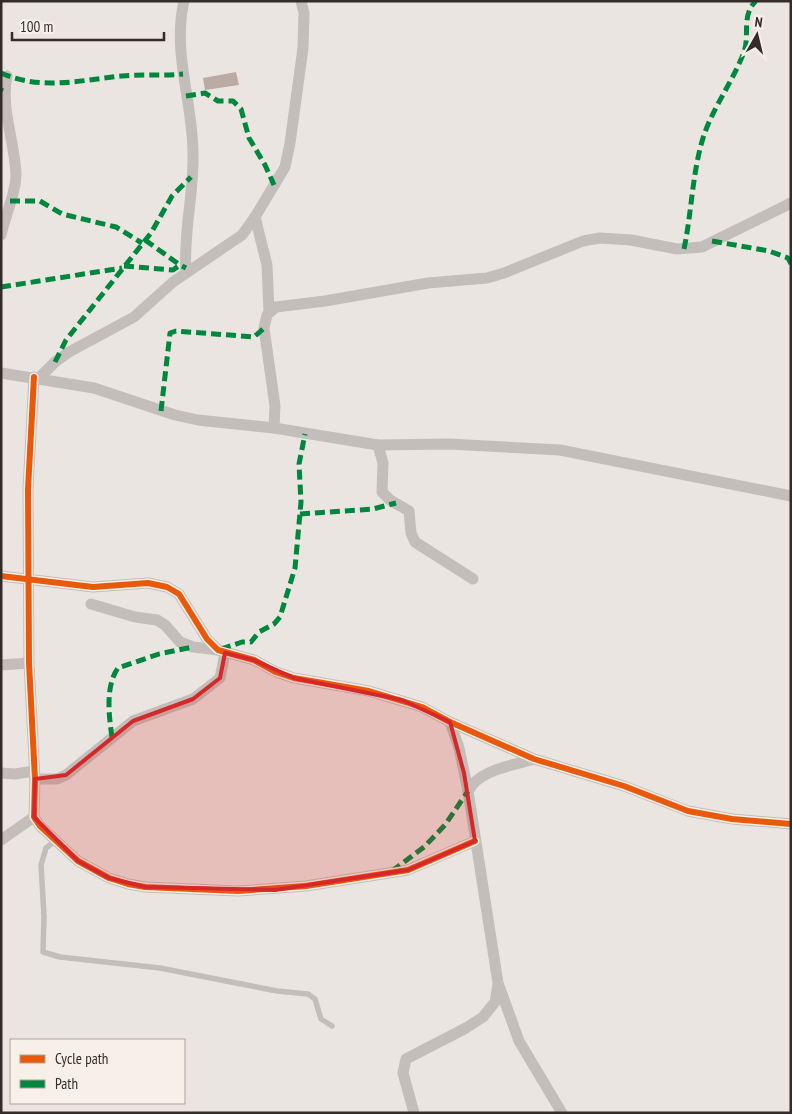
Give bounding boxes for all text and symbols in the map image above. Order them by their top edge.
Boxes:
scale bar [12,10,165,42]
north arrow [732,10,782,60]
text: N [754,13,764,32]
text: 100 m [20,17,53,36]
legend [10,1039,185,1104]
text: Cycle path [55,1049,108,1068]
text: Path [55,1074,78,1093]

